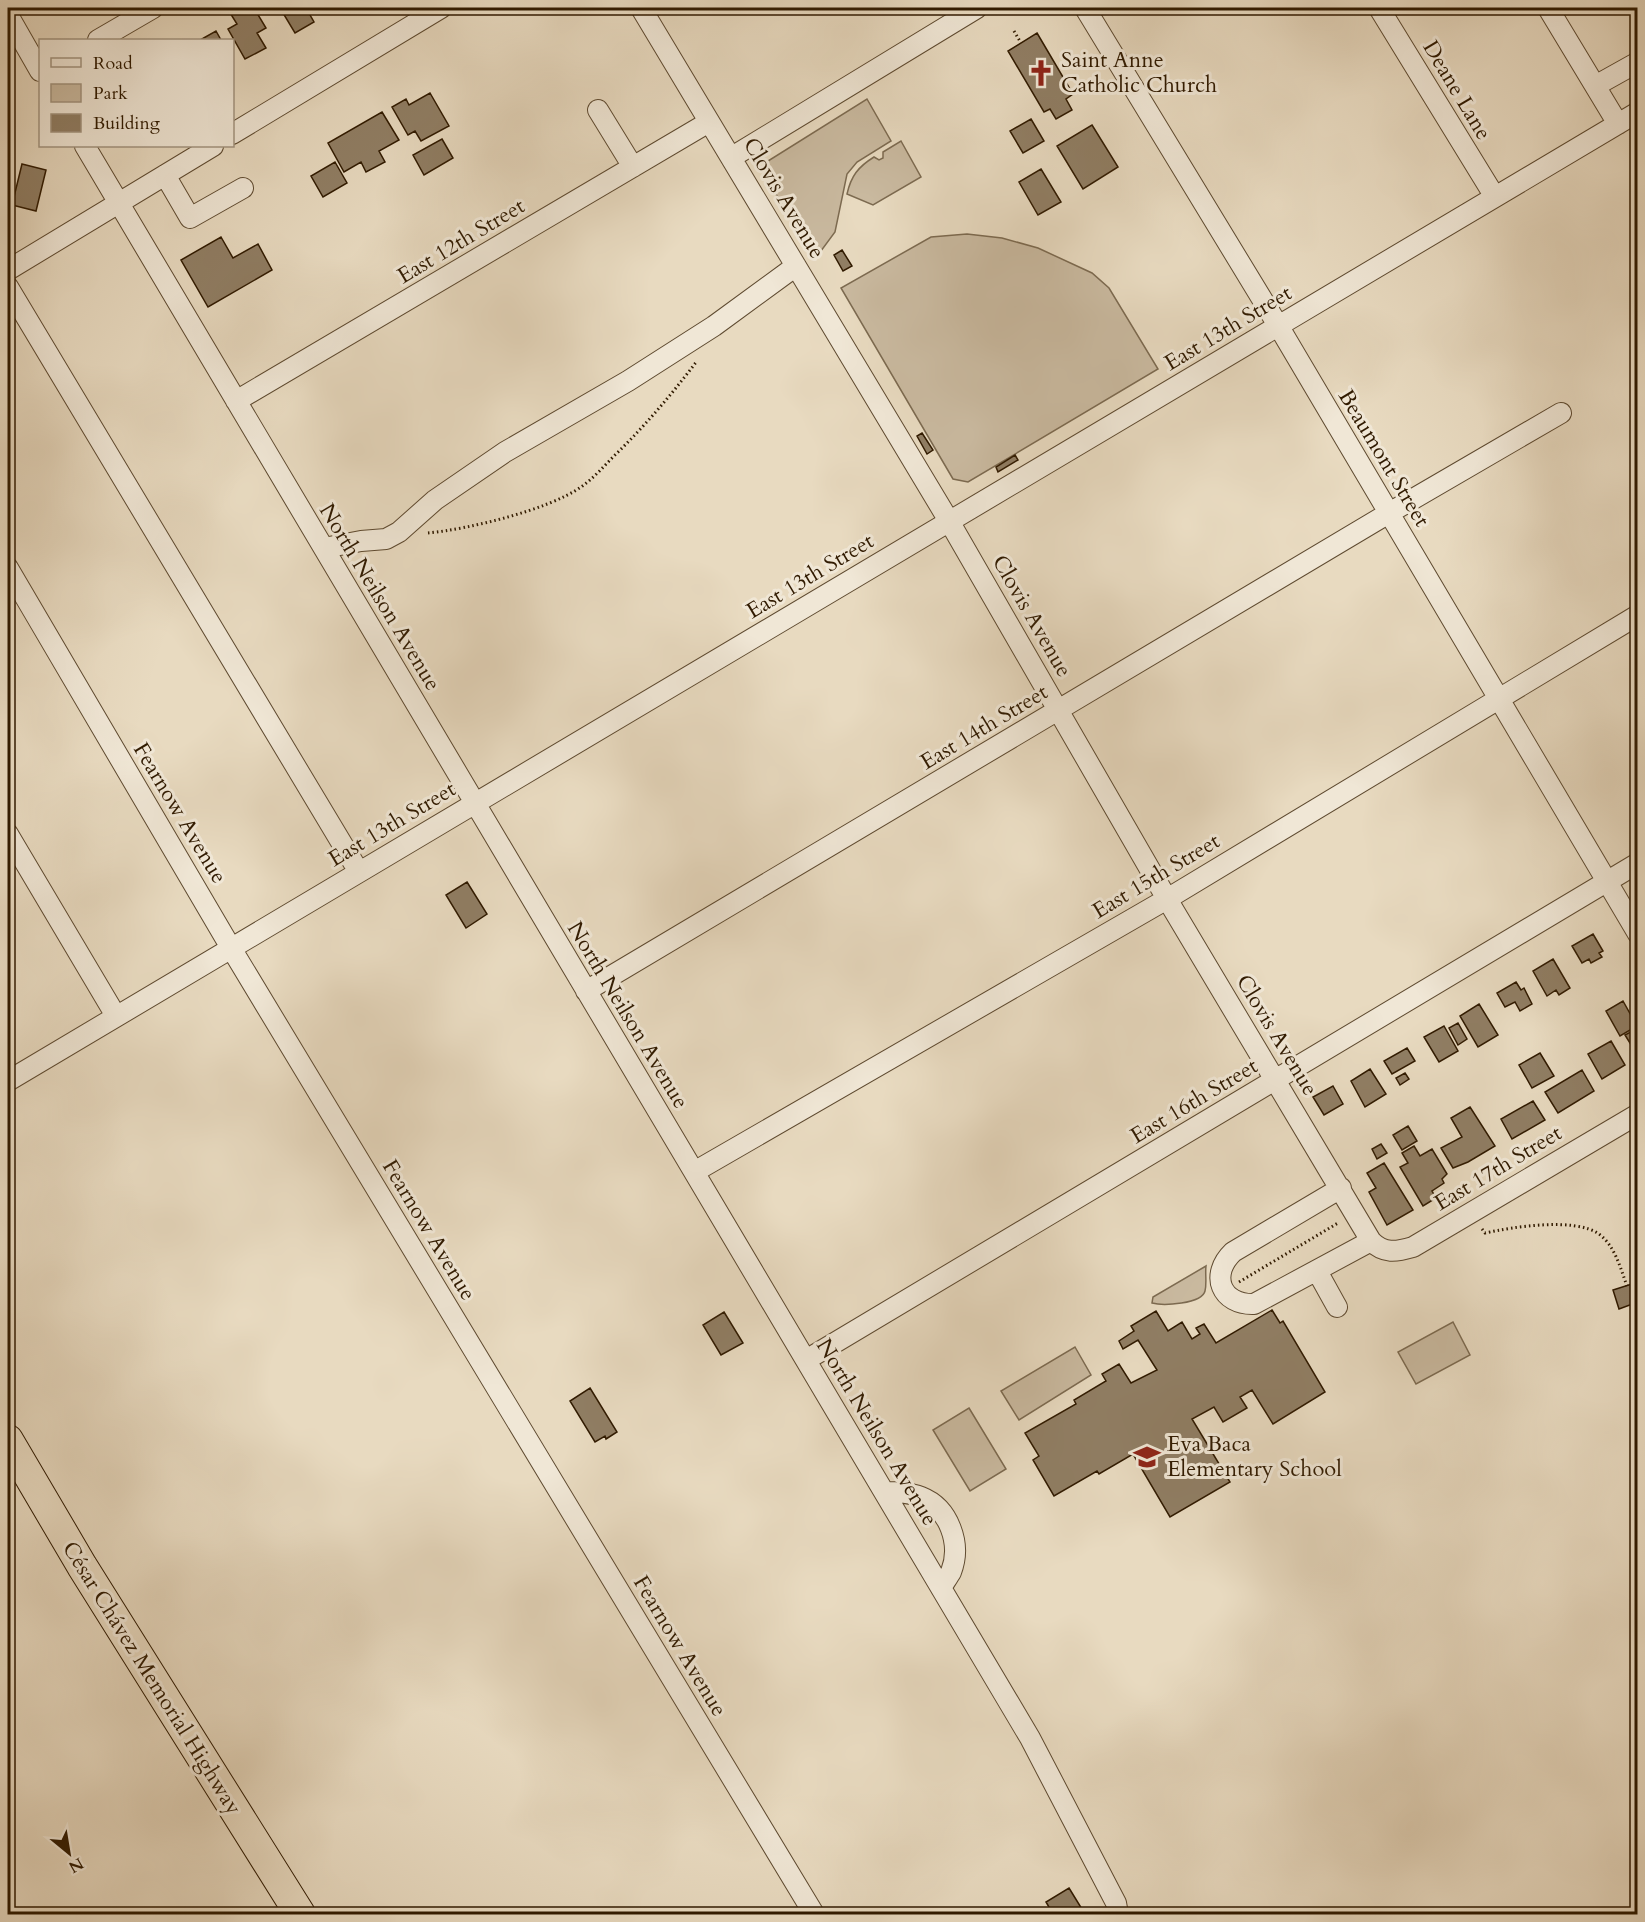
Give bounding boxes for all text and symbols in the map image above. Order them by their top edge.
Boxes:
street label: Deane Lane [1416,35,1498,145]
legend [39,39,234,147]
place label: Saint Anne Catholic Church [1061,45,1217,100]
text: Road [93,51,133,76]
church icon: Saint Anne Catholic Church [1026,58,1056,88]
text: Park [93,81,128,106]
text: Building [93,111,161,136]
street label: Clovis Avenue [736,132,832,264]
street label: East 12th Street [392,191,530,291]
street label: East 13th Street [1159,278,1297,378]
street label: Beaumont Street [1331,384,1437,532]
street label: North Neilson Avenue [312,498,448,696]
street label: East 13th Street [741,526,879,626]
street label: Clovis Avenue [985,550,1079,682]
street label: East 14th Street [915,677,1053,777]
street label: Fearnow Avenue [126,737,234,889]
street label: East 13th Street [323,774,461,874]
street label: East 15th Street [1087,826,1225,926]
street label: North Neilson Avenue [560,916,696,1114]
street label: Clovis Avenue [1229,969,1325,1101]
street label: East 16th Street [1125,1051,1263,1151]
street label: East 17th Street [1429,1118,1567,1218]
street label: Fearnow Avenue [375,1154,483,1306]
street label: North Neilson Avenue [809,1333,945,1531]
place label: Eva Baca Elementary School [1167,1429,1342,1484]
school or university icon: Eva Baca Elementary School [1132,1442,1162,1472]
street label: César Chávez Memorial Highway [55,1536,249,1821]
street label: Fearnow Avenue [626,1570,734,1722]
north arrow [39,1823,99,1883]
text: N [64,1852,88,1878]

